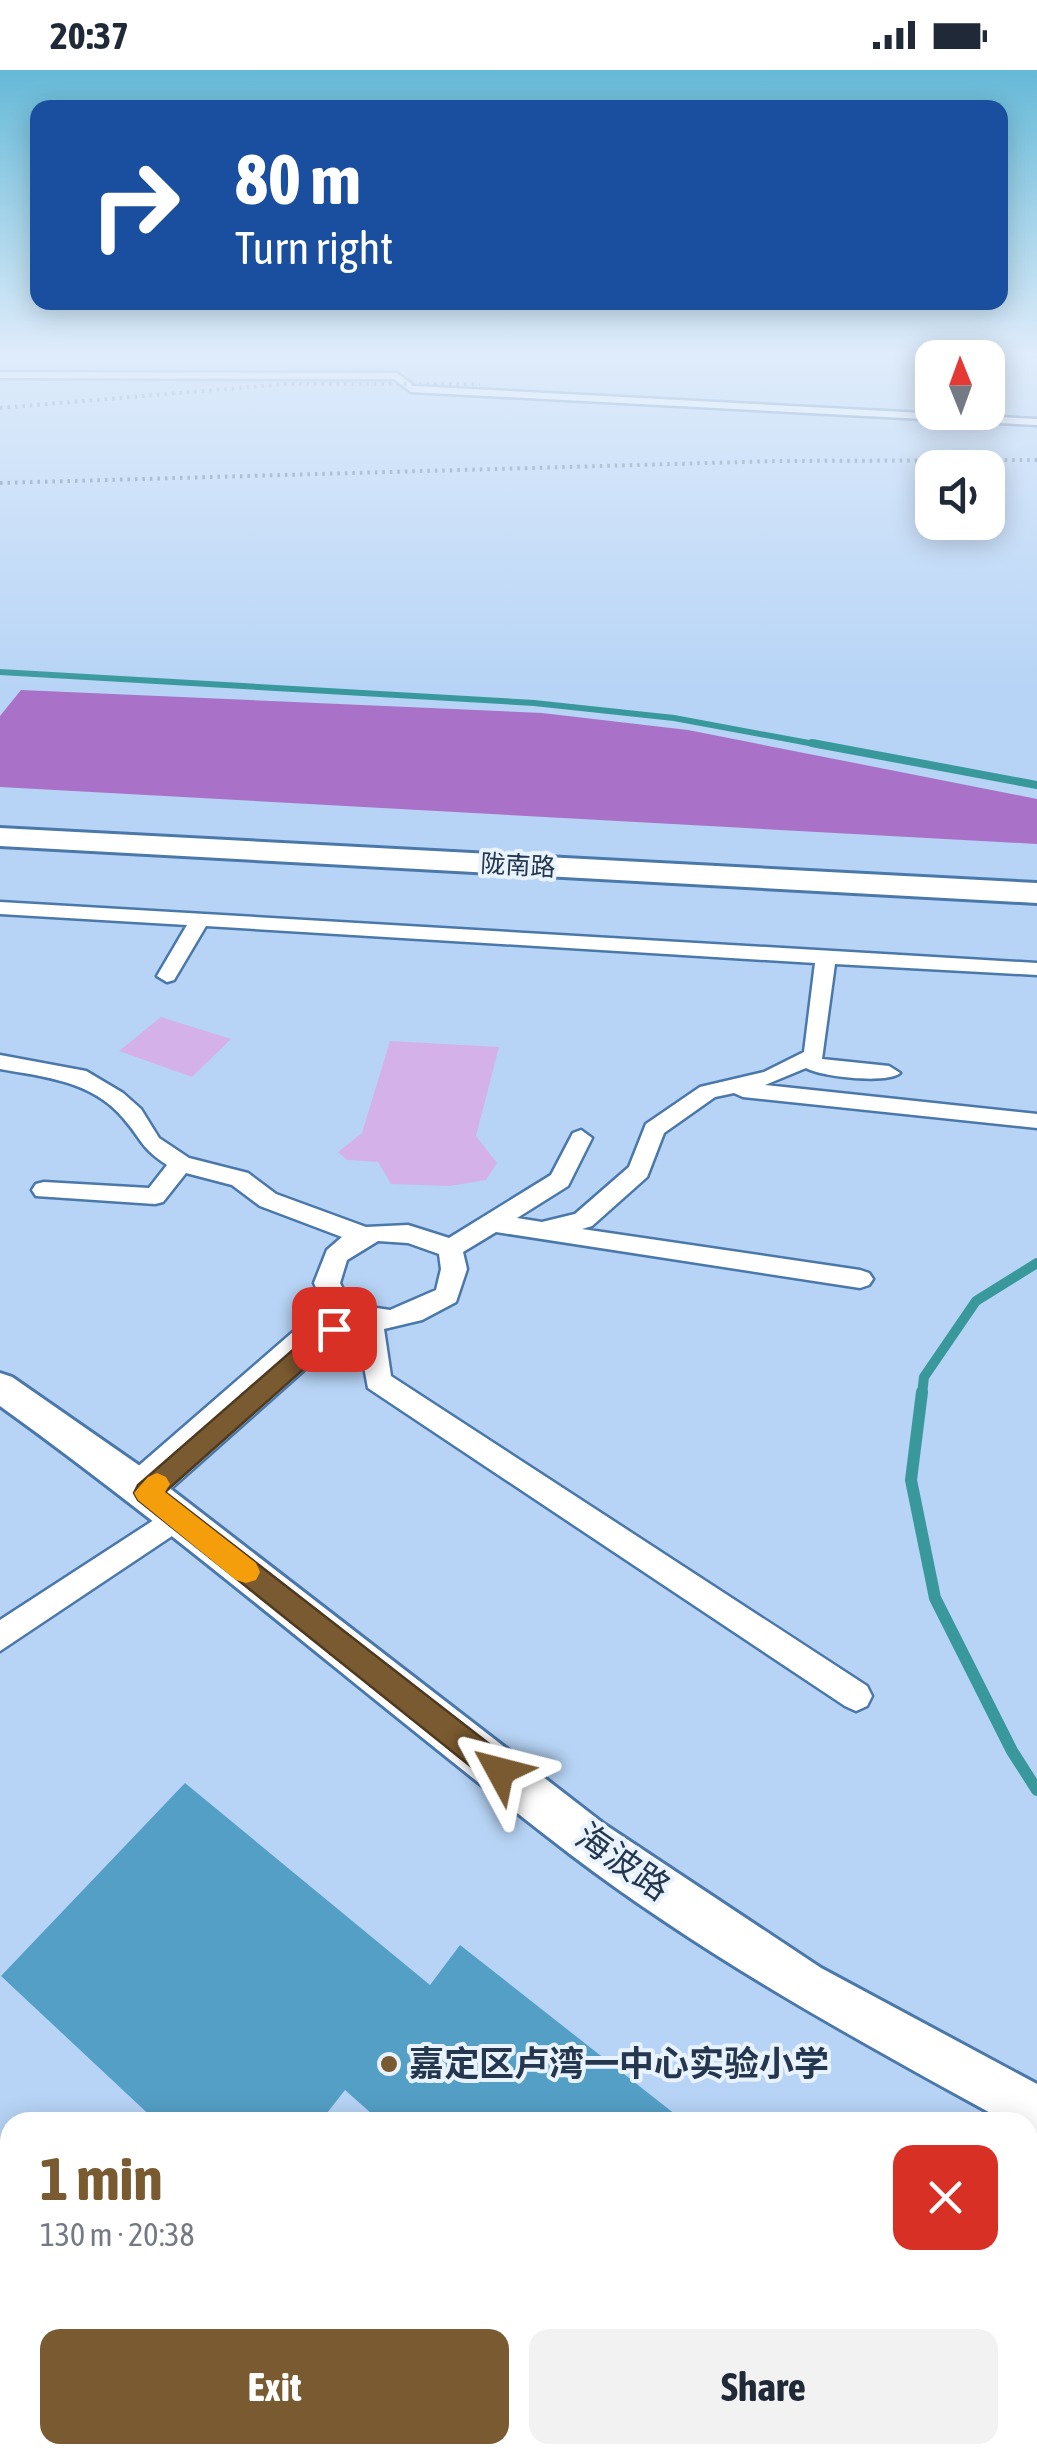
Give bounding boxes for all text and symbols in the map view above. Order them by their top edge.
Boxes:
text: 20:37 [50,14,129,57]
text: 80 m [235,139,361,219]
icon: right [70,140,200,270]
text: Turn right [235,222,393,274]
north arrow [915,340,1005,430]
map controls [915,340,1005,540]
button: sound [915,450,1005,540]
street label: 陇南路 [480,849,556,881]
pin [292,1287,377,1372]
icon: arrive [307,1302,362,1357]
position arrow [448,1719,552,1823]
street label: 海波路 [569,1815,678,1908]
place label: 嘉定区卢湾一中心实验小学 [409,2043,829,2083]
marker: 嘉定区卢湾一中心实验小学 [378,2053,400,2075]
text: 1 min [40,2144,163,2213]
button: close [893,2145,998,2250]
text: 130 m · 20:38 [40,2216,195,2253]
button: Exit [40,2329,509,2444]
button: Share [529,2329,998,2444]

